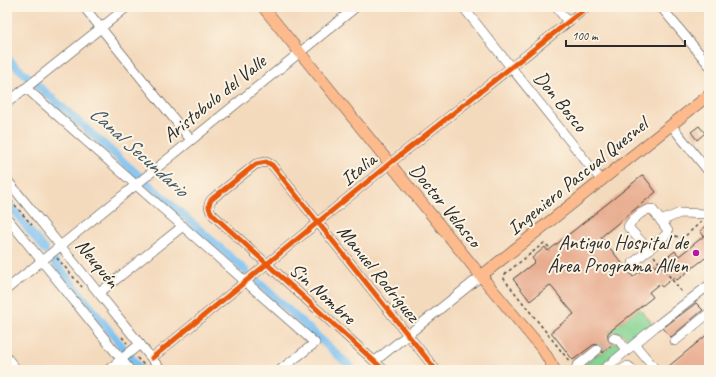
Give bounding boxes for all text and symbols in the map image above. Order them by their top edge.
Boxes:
scale bar [566,22,685,48]
text: 100 m [572,28,599,44]
street label: Aristobulo del Valle [157,48,272,148]
street label: Don Bosco [528,66,593,138]
water label: Canal Secundario [85,100,195,204]
street label: Ingeniero Pascual Quesnel [502,110,655,241]
street label: Italia [335,146,383,191]
street label: Doctor Velasco [404,158,488,254]
street label: Manuel Rodríguez [332,220,427,328]
place label: Antiguo Hospital de Área Programa Allen [548,230,689,278]
street label: Neuquén [70,233,126,294]
marker: Antiguo Hospital de Área Programa Allen [691,248,701,258]
street label: Sin Nombre [284,257,362,331]

